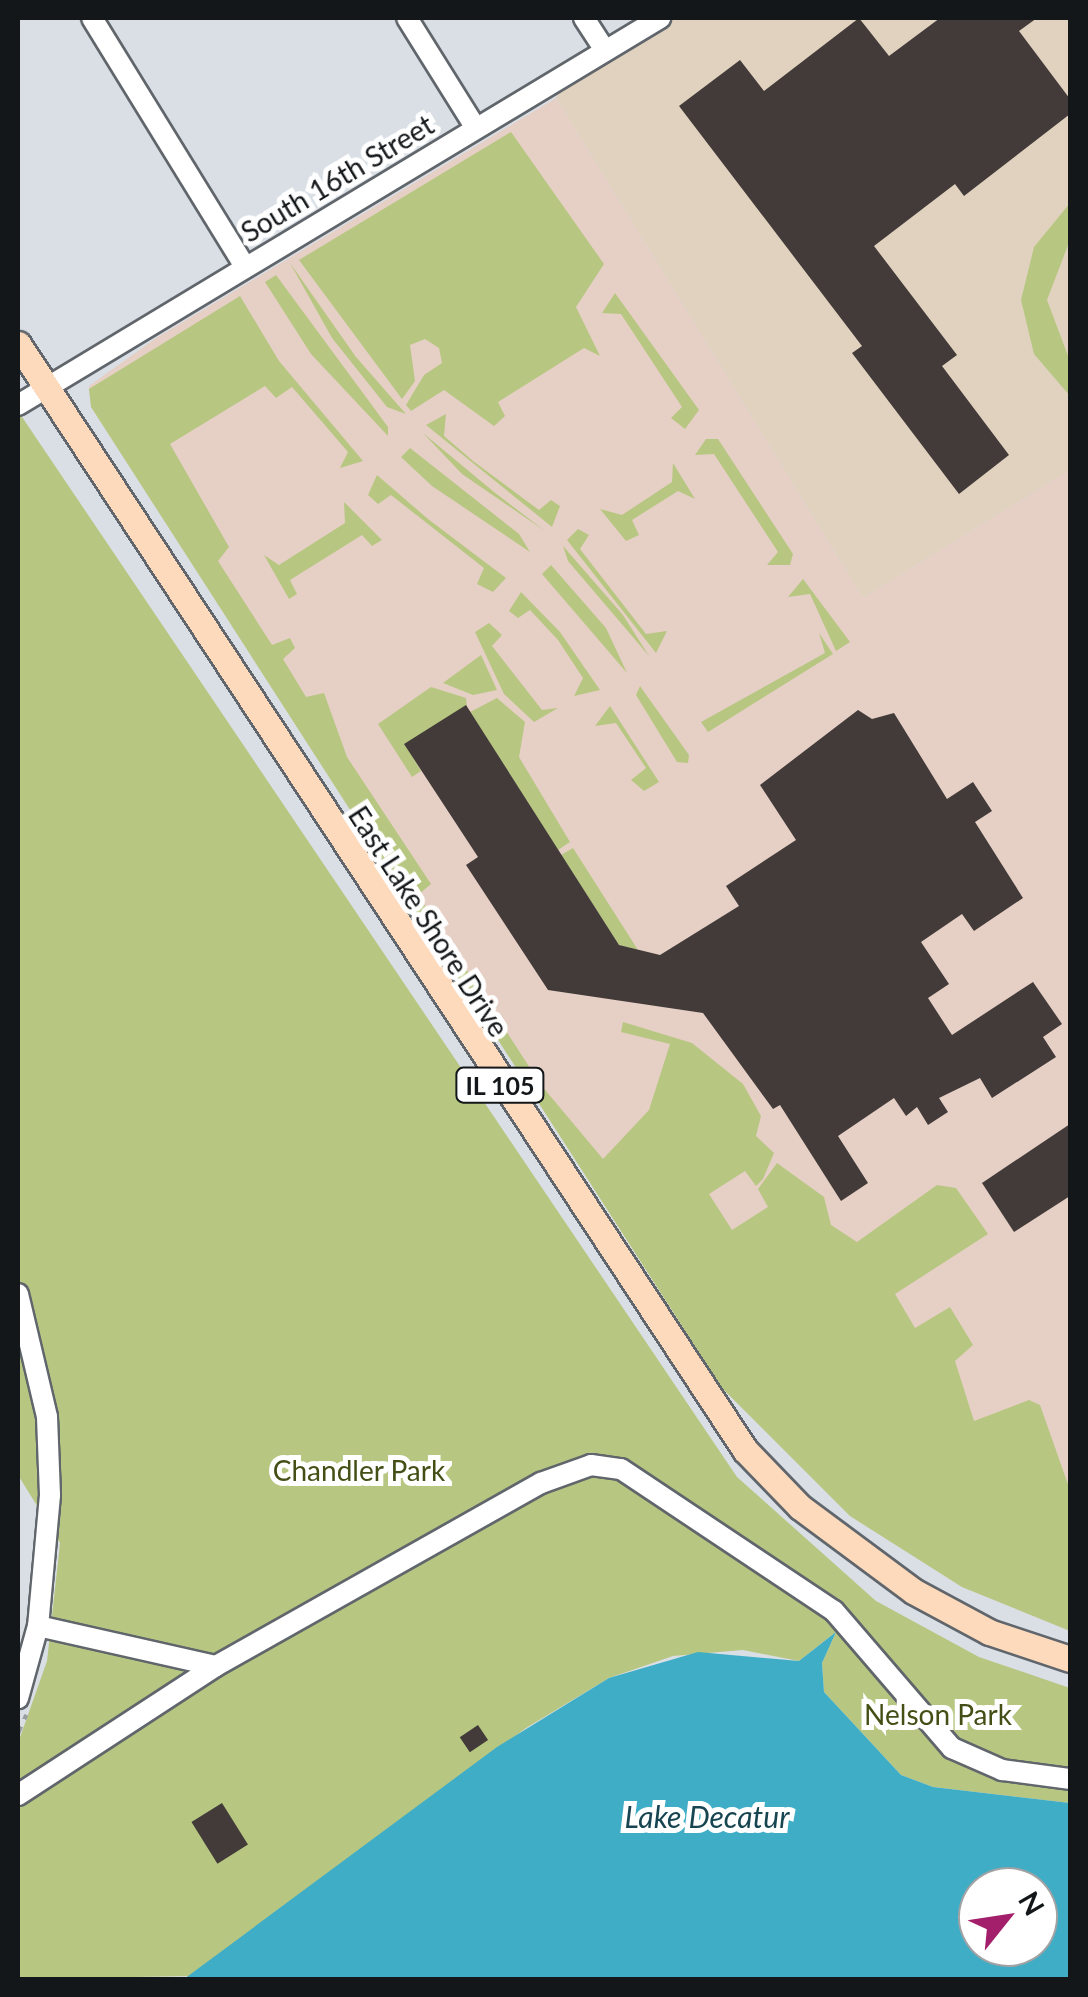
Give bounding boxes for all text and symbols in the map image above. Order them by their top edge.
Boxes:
street label: South 16th Street [235,107,439,249]
street label: East Lake Shore Drive [342,800,516,1042]
road number: IL 105 [455,1065,545,1105]
park label: Chandler Park [273,1453,445,1487]
park label: Nelson Park [864,1697,1012,1731]
water label: Lake Decatur [625,1798,789,1834]
north arrow [958,1867,1058,1967]
text: N [1012,1885,1052,1921]

